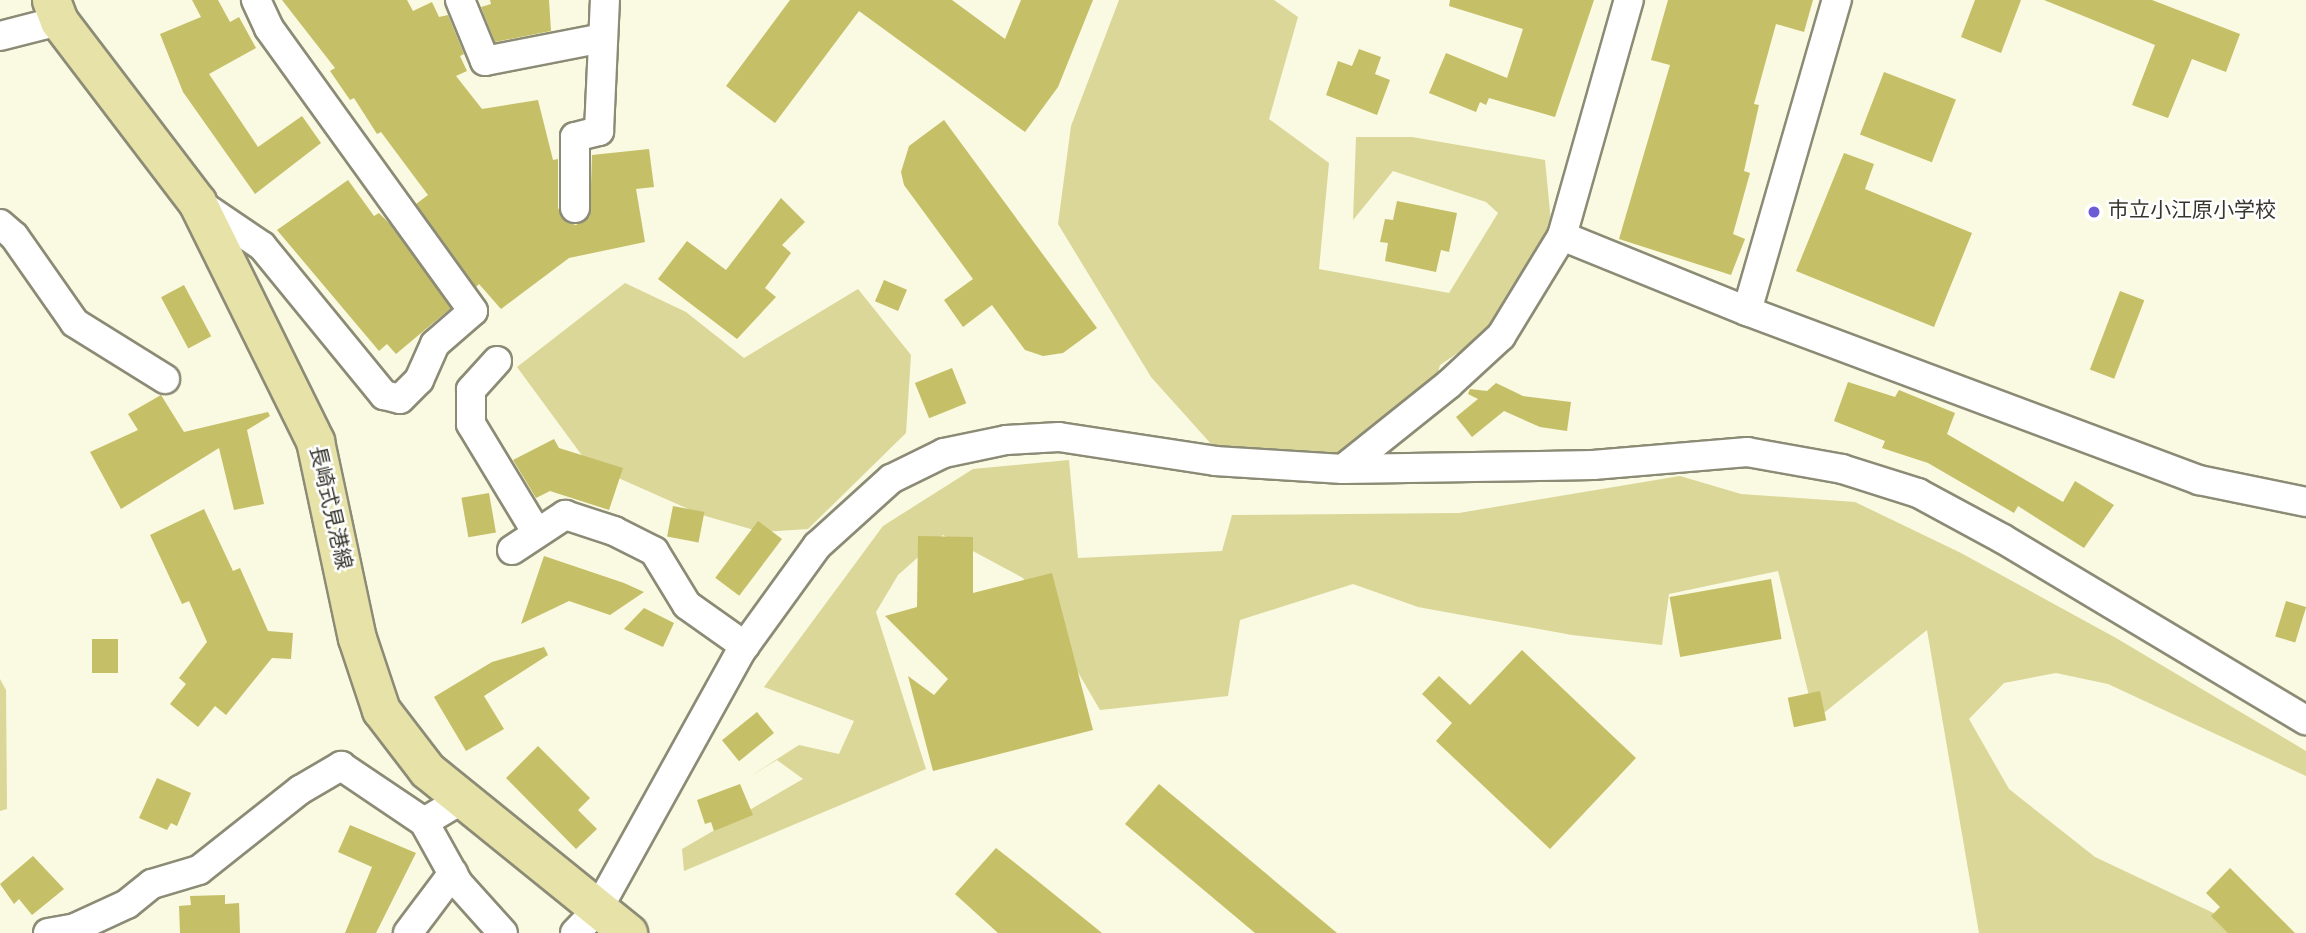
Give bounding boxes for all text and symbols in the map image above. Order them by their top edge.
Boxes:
place label: 市立小江原小学校 [2108,199,2276,225]
marker: 市立小江原小学校 [2086,204,2102,220]
street label: 長崎式見港線 [303,444,355,572]

